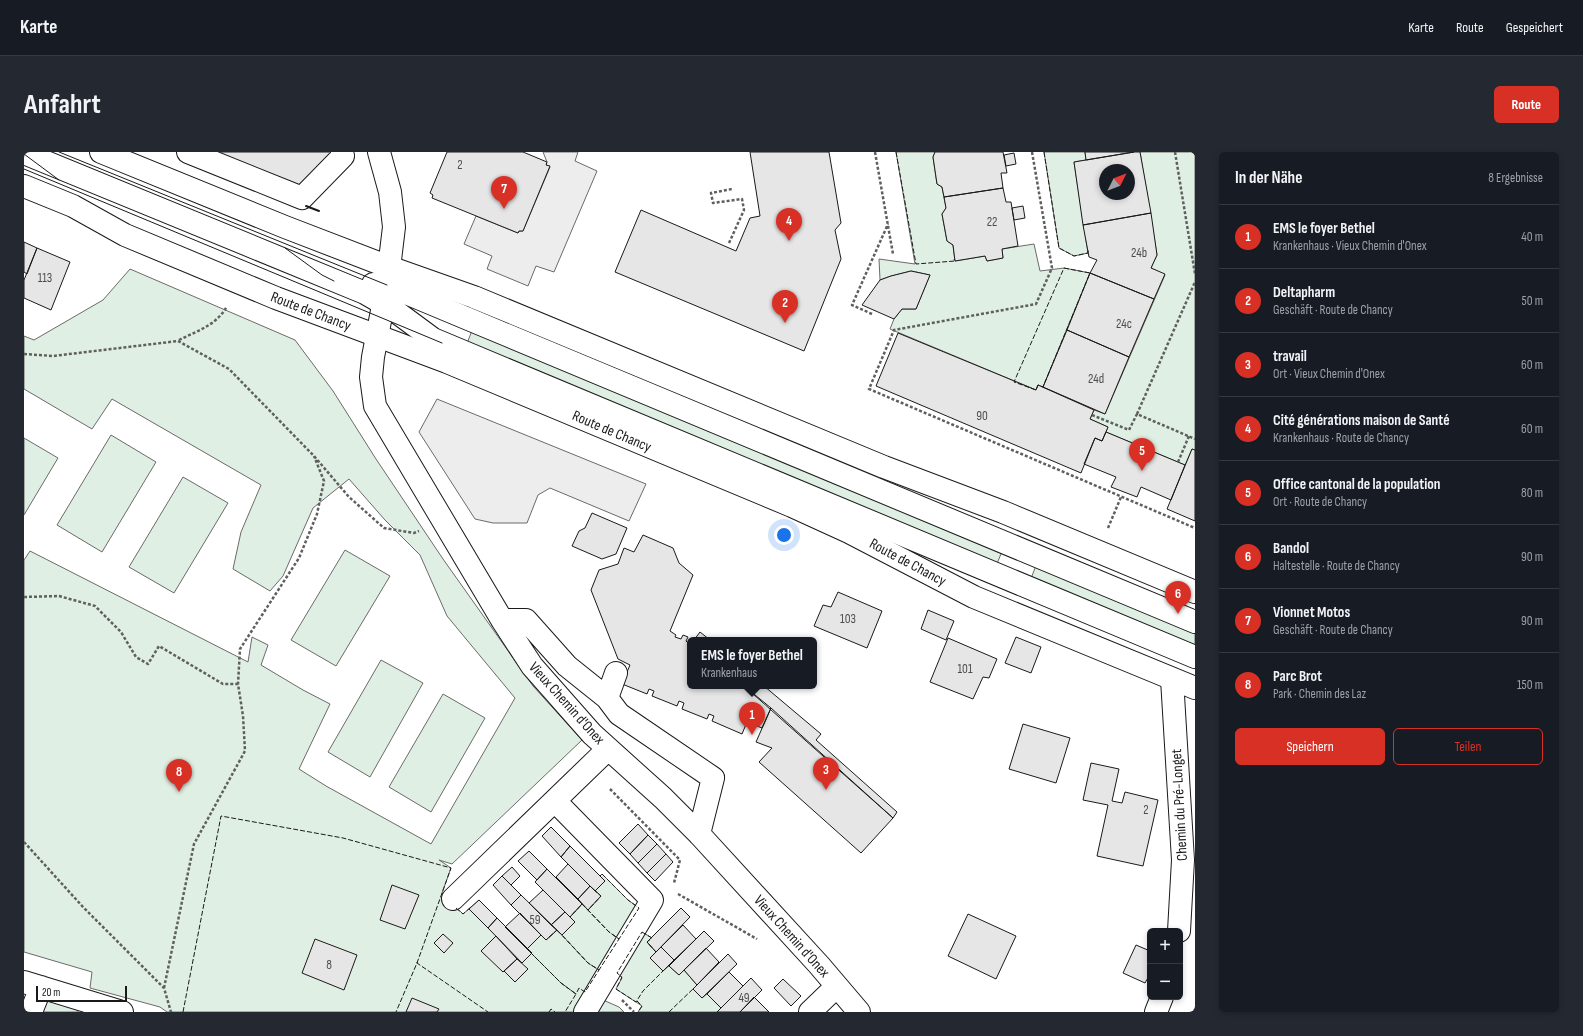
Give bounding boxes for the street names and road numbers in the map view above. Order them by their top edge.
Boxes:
street label: Route de Chancy [268,287,354,336]
street label: Route de Chancy [569,406,655,457]
street label: Route de Chancy [866,534,950,591]
street label: Vieux Chemin d'Onex [525,658,609,749]
street label: Chemin du Pré-Longet [1167,748,1192,862]
street label: Vieux Chemin d'Onex [750,891,834,982]

